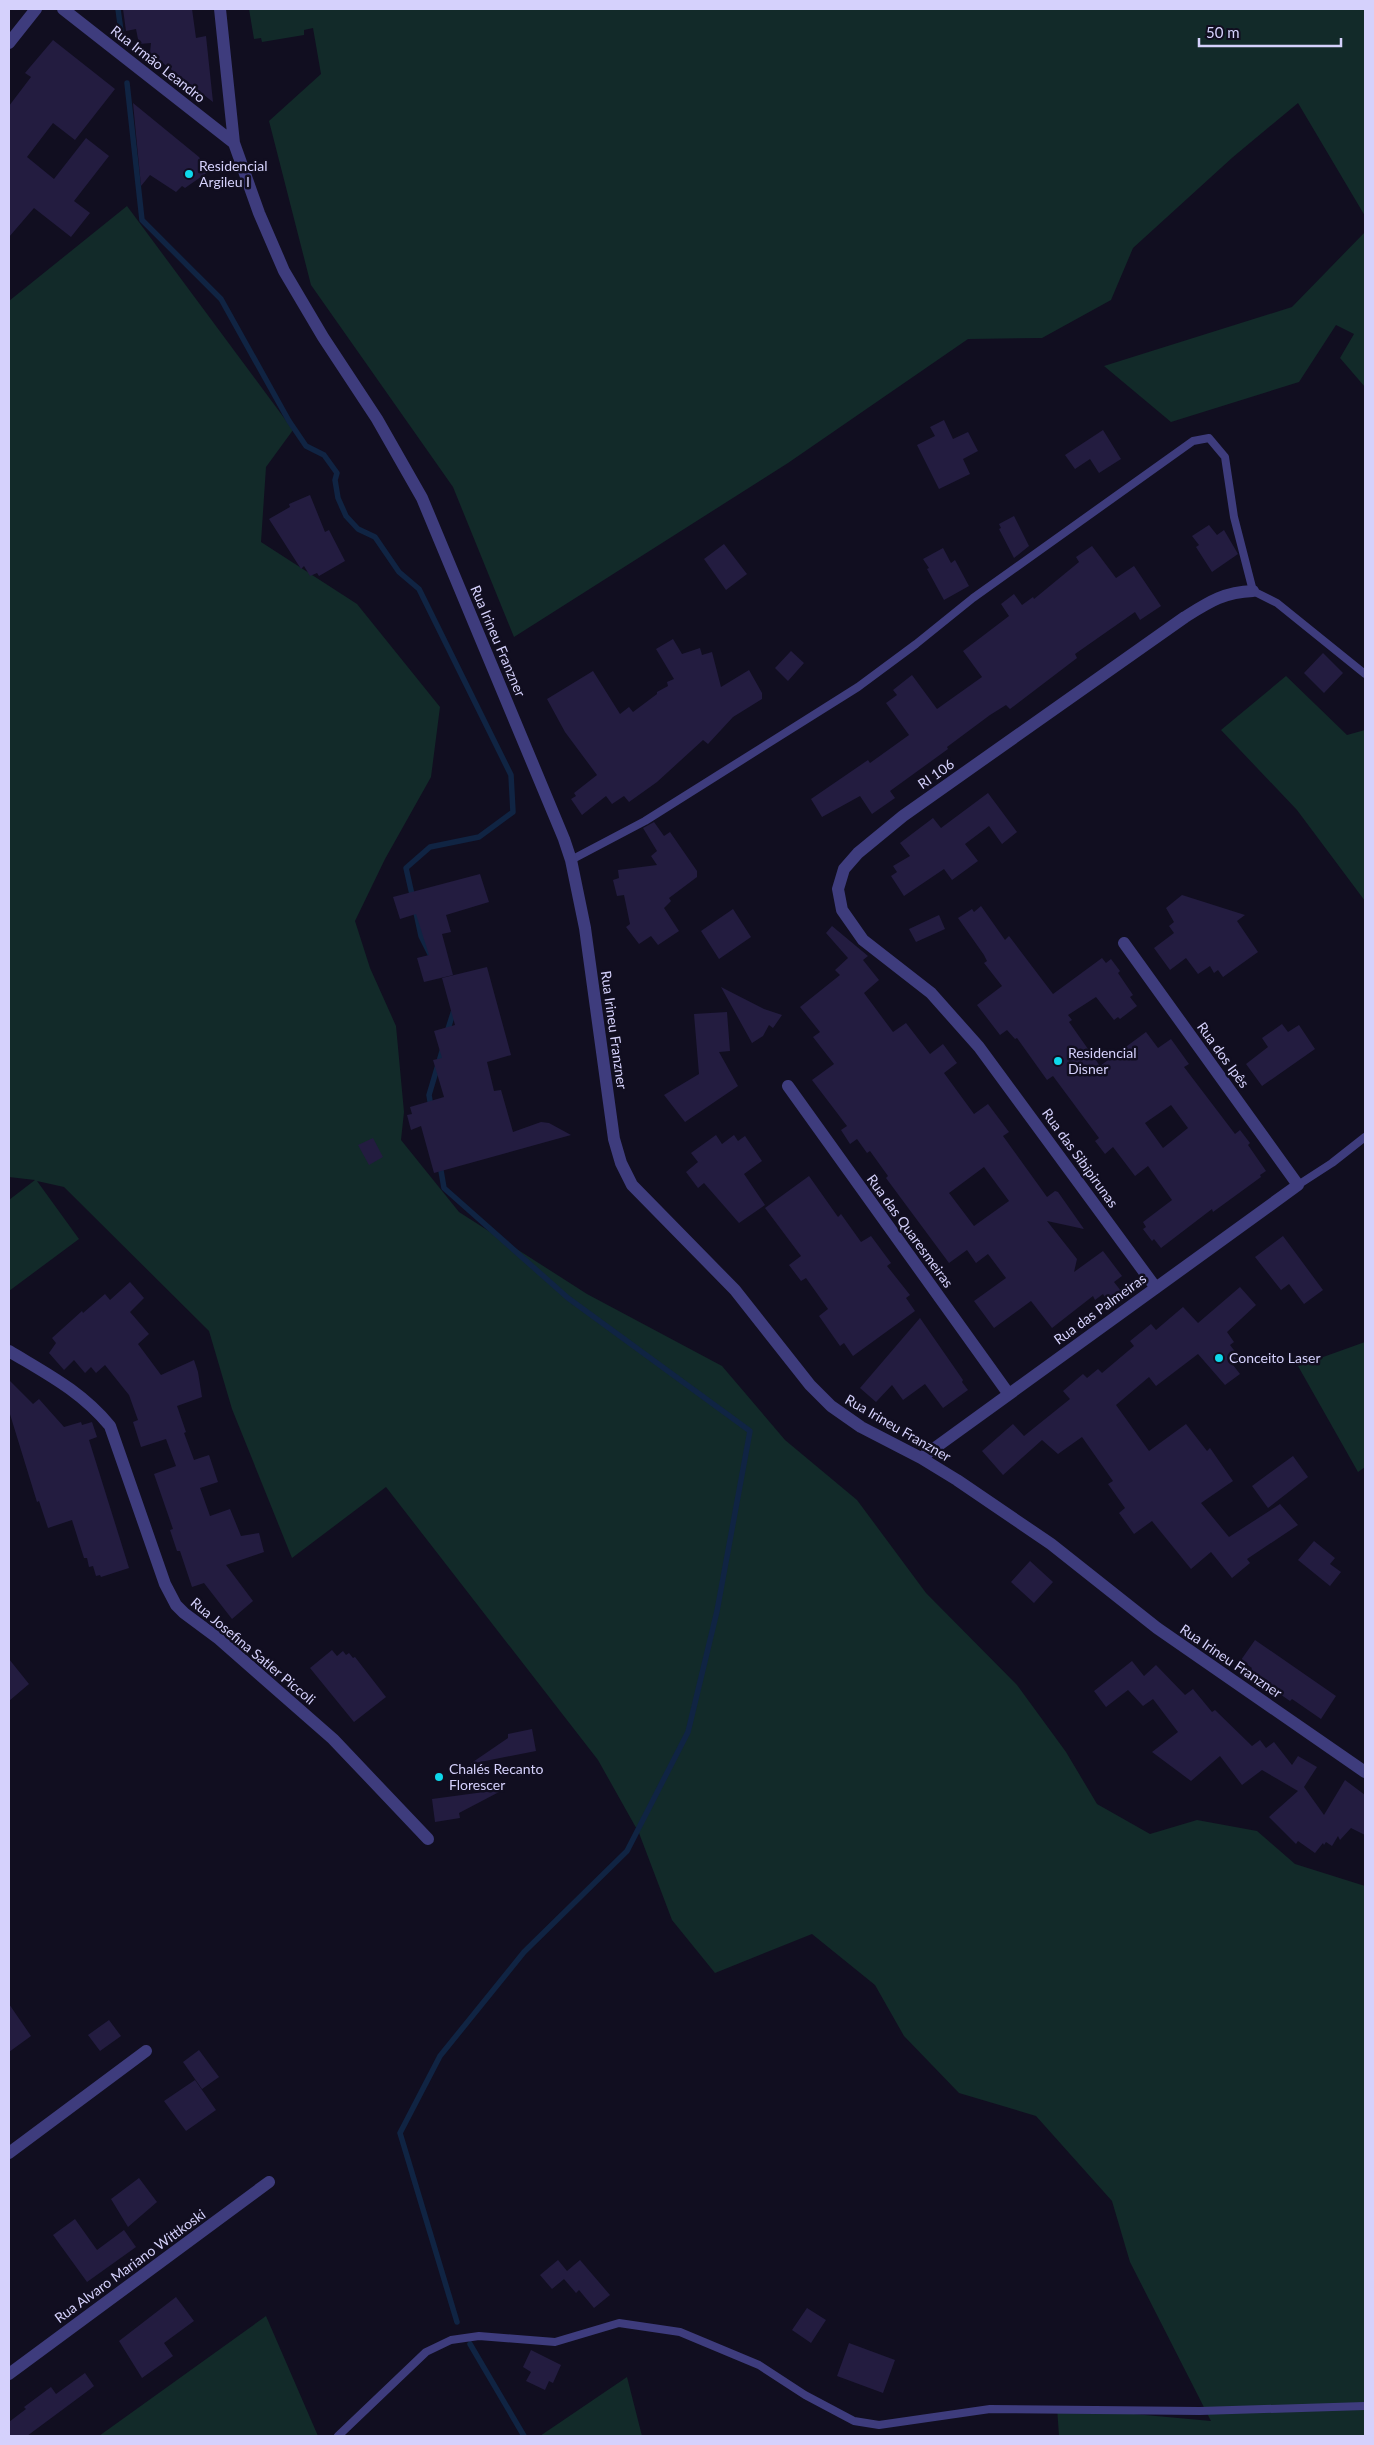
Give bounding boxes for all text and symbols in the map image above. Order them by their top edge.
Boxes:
scale bar [1199,15,1342,47]
street label: Rua Irmão Leandro [108,21,209,106]
text: 50 m [1206,23,1240,41]
place label: Residencial Argileu I [199,157,267,190]
marker: Residencial Argileu I [183,168,195,180]
street label: Rua Irineu Franzner [467,583,530,699]
street label: RI 106 [914,755,957,792]
street label: Rua Irineu Franzner [598,970,631,1090]
street label: Rua dos Ipês [1194,1018,1253,1091]
place label: Residencial Disner [1068,1044,1136,1077]
marker: Residencial Disner [1052,1055,1064,1067]
street label: Rua das Sibipirunas [1039,1105,1122,1211]
street label: Rua das Quaresmeiras [864,1171,957,1291]
street label: Rua das Palmeiras [1050,1269,1149,1348]
place label: Conceito Laser [1229,1349,1320,1366]
marker: Conceito Laser [1213,1352,1225,1364]
street label: Rua Irineu Franzner [842,1390,954,1465]
street label: Rua Josefina Satler Piccoli [187,1593,319,1708]
street label: Rua Irineu Franzner [1177,1620,1286,1701]
place label: Chalés Recanto Florescer [449,1760,544,1793]
marker: Chalés Recanto Florescer [433,1771,445,1783]
street label: Rua Alvaro Mariano Wittkoski [51,2205,208,2326]

